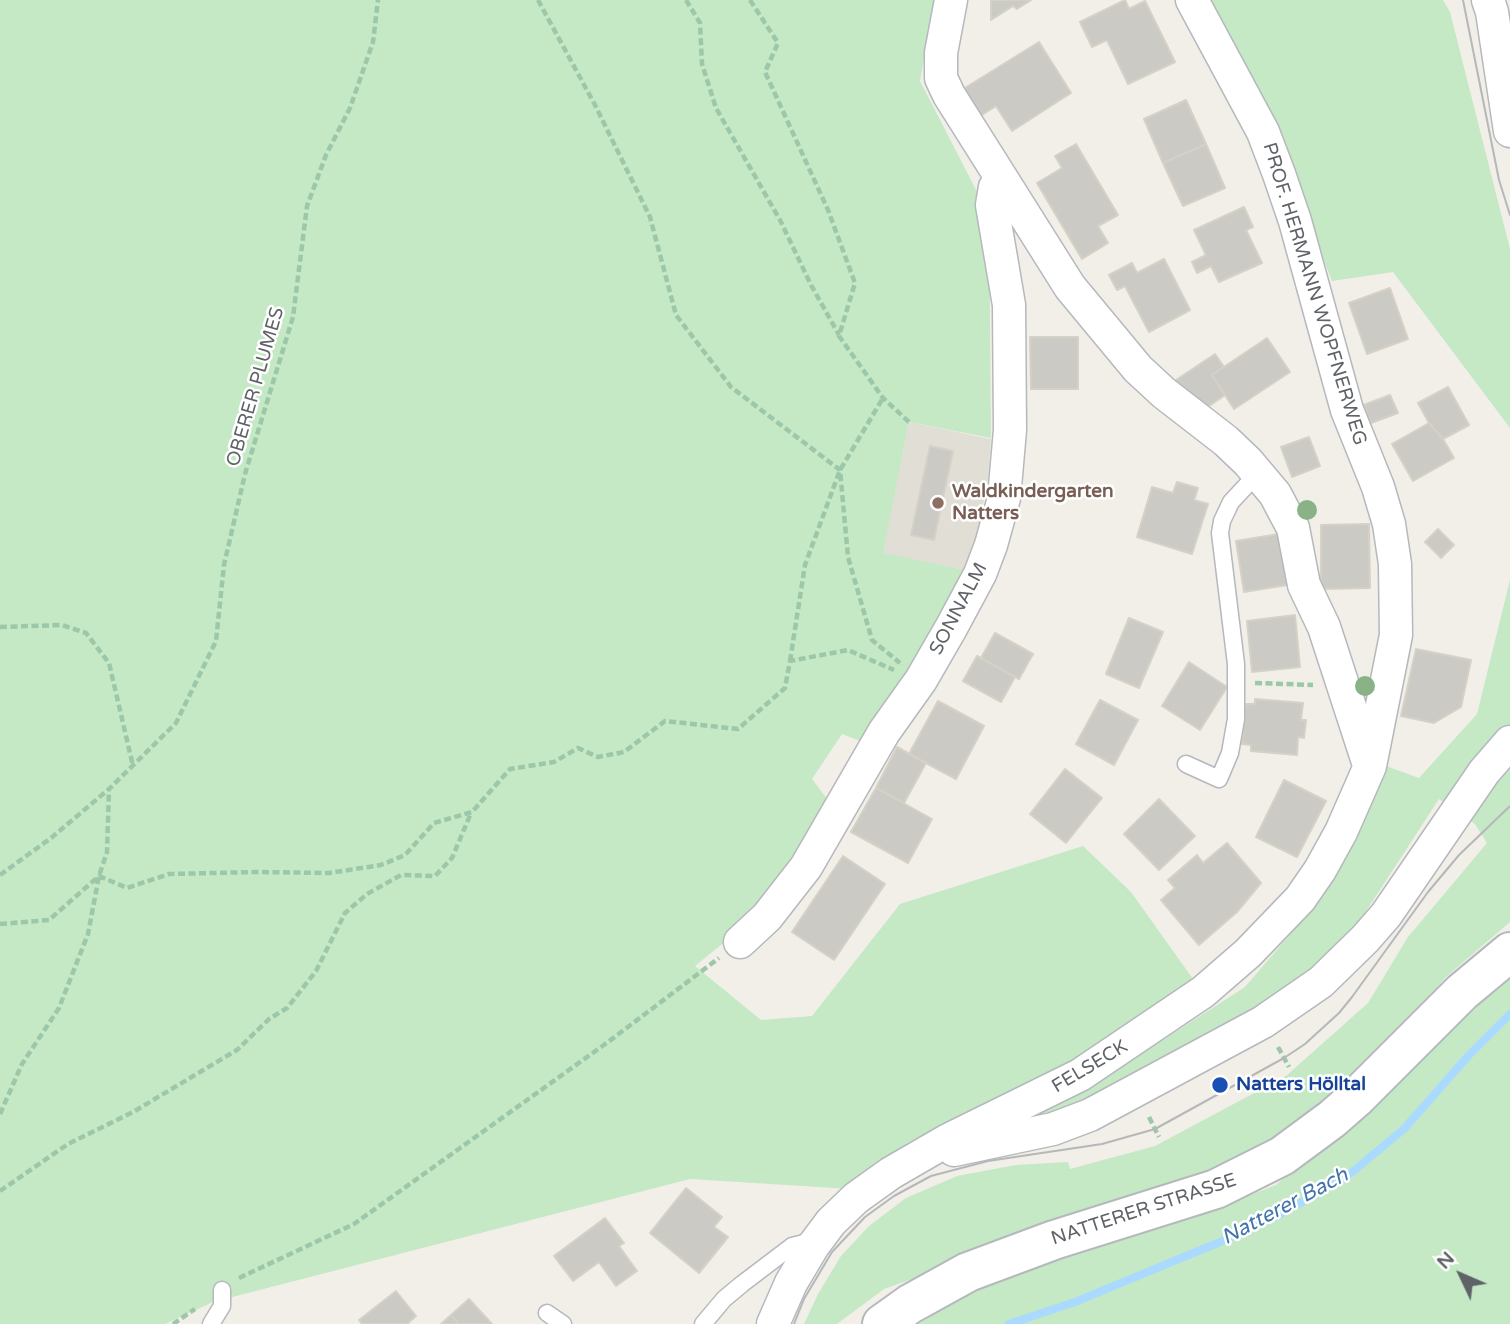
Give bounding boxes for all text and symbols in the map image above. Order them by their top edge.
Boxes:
street label: PROF. HERMANN WOPFNERWEG [1257,140,1371,448]
street label: OBERER PLUMES [222,305,290,469]
place label: Waldkindergarten Natters [952,481,1114,525]
marker: Waldkindergarten Natters [930,495,946,511]
street label: SONNALM [925,559,993,659]
street label: FELSECK [1048,1036,1132,1098]
place label: Natters Hölltal [1236,1074,1366,1096]
marker: Natters Hölltal [1210,1075,1230,1095]
water label: Natterer Bach [1217,1163,1353,1251]
street label: NATTERER STRASSE [1048,1169,1240,1251]
north arrow [1426,1240,1496,1310]
text: N [1433,1247,1459,1274]

